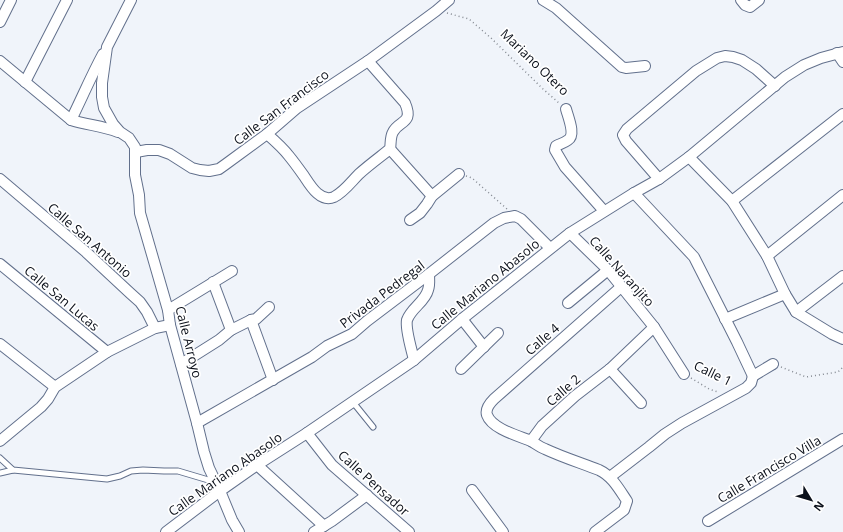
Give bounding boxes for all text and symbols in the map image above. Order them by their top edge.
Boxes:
street label: Mariano Otero [497,25,573,100]
street label: Calle San Francisco [230,65,333,149]
street label: Calle San Antonio [44,198,136,282]
street label: Calle Naranjito [585,232,659,310]
street label: Calle Mariano Abasolo [427,234,543,333]
street label: Privada Pedregal [336,256,428,332]
street label: Calle San Lucas [21,261,103,335]
street label: Calle Arroyo [171,304,207,380]
street label: Calle 4 [521,319,563,359]
street label: Calle 1 [691,356,735,390]
street label: Calle 2 [542,370,584,410]
street label: Calle Mariano Abasolo [165,428,286,520]
street label: Calle Francisco Villa [714,431,824,507]
street label: Calle Pensador [334,446,414,520]
north arrow [791,480,831,520]
text: N [811,498,828,515]

